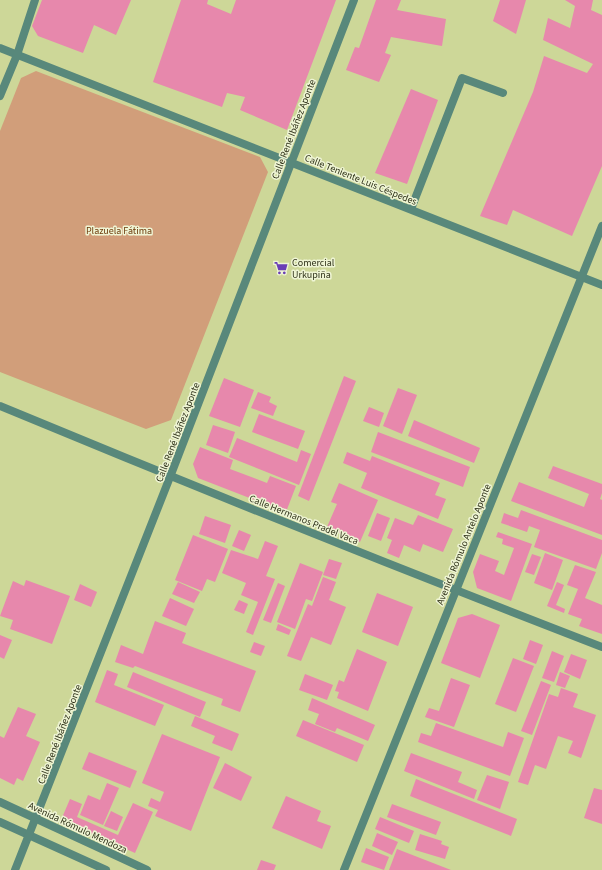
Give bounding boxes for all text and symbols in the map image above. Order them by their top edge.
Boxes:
street label: Calle René Ibáñez Aponte [268,78,319,181]
street label: Calle Teniente Luis Céspedes [302,151,419,209]
park label: Plazuela Fátima [86,224,152,238]
place label: Comercial Urkupiña [292,256,335,282]
supermarket icon: Comercial Urkupiña [273,260,289,276]
street label: Calle René Ibáñez Aponte [152,381,203,484]
street label: Avenida Rómulo Antelo Aponte [433,482,495,607]
street label: Calle Hermanos Pradel Vaca [247,492,360,548]
street label: Calle René Ibáñez Aponte [34,683,85,786]
street label: Avenida Rómulo Mendoza [26,799,129,857]

